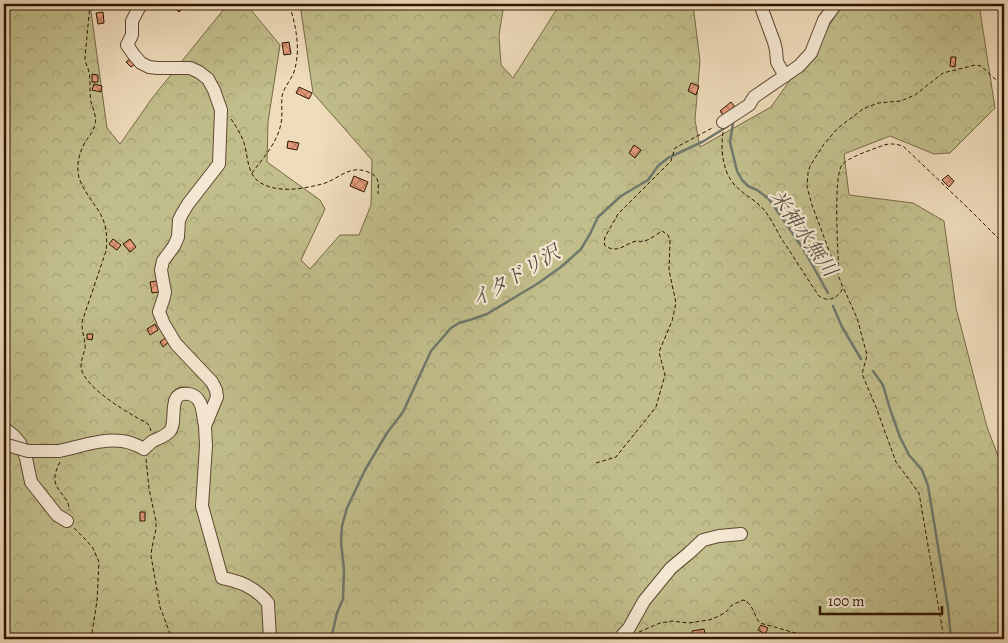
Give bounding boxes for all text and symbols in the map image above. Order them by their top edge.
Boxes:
water label: 米神水無川 [764,185,844,284]
water label: イタドリ沢 [465,238,568,314]
scale bar [820,583,943,615]
text: 100 m [828,591,865,611]

